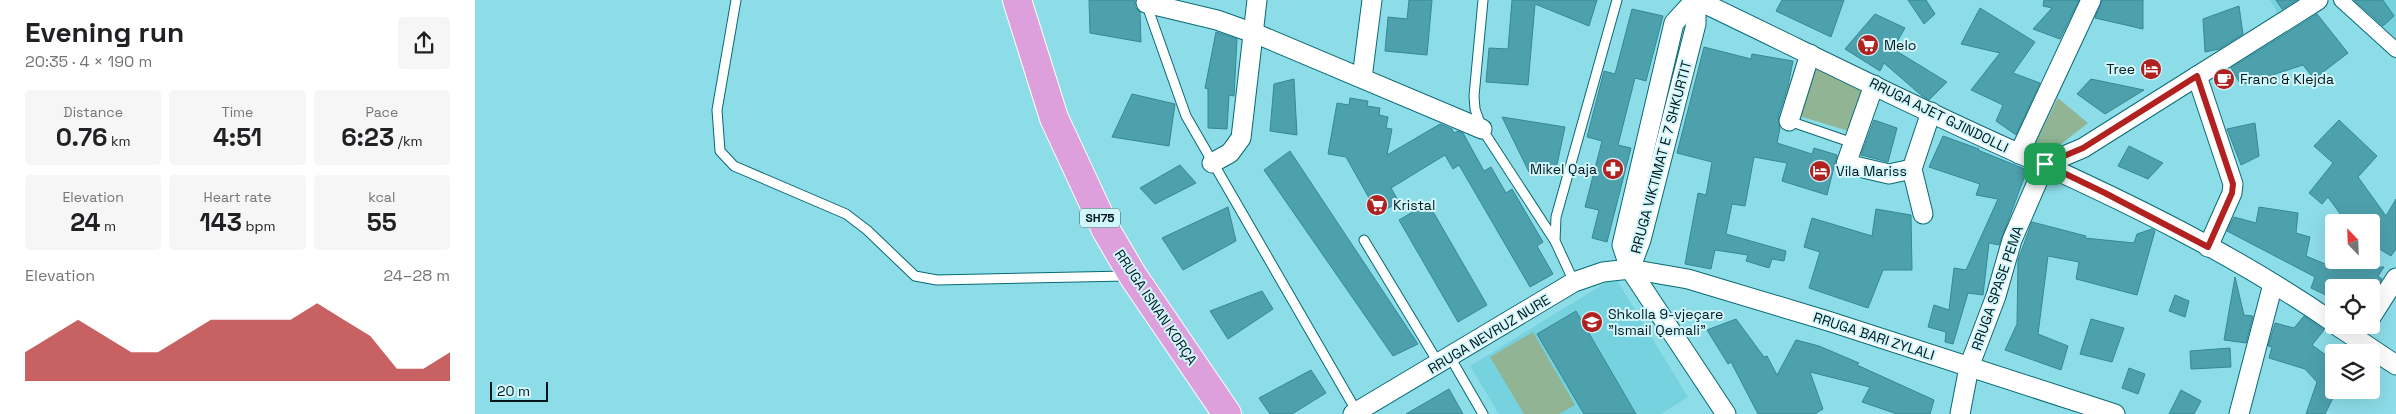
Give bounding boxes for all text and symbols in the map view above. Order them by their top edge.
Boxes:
text: Evening run [25,14,184,50]
button: share [398,17,450,69]
supermarket icon: Melo [1856,33,1880,57]
place label: Melo [1884,36,1916,54]
text: 20:35 · 4 × 190 m [25,51,152,72]
hotel icon: Tree [2139,57,2163,81]
street label: RRUGA VIKTIMAT E 7 SHKURTIT [1627,59,1695,255]
place label: Tree [2106,60,2135,78]
cafe icon: Franc & Klejda [2212,67,2236,91]
place label: Franc & Klejda [2240,70,2334,88]
street label: RRUGA AJET GJINDOLLI [1867,74,2011,156]
text: Distance [63,103,123,121]
text: Time [222,103,253,121]
text: Pace [365,103,398,121]
text: 0.76 [56,121,107,153]
text: 4:51 [213,121,262,153]
text: 6:23 [341,121,394,153]
text: km [107,132,131,150]
text: /km [394,132,422,150]
pin [2024,143,2066,185]
icon: arrive [2031,150,2059,178]
pharmacy icon: Mikel Qaja [1601,157,1625,181]
hotel icon: Vila Mariss [1808,159,1832,183]
place label: Mikel Qaja [1530,160,1597,178]
place label: Vila Mariss [1836,162,1907,180]
text: Elevation [62,188,124,206]
text: Heart rate [204,188,271,206]
text: kcal [368,188,395,206]
supermarket icon: Kristal [1365,193,1389,217]
place label: Kristal [1393,196,1435,214]
text: 24 [70,206,101,238]
text: 143 [199,206,242,238]
text: 55 [367,206,397,238]
road number: SH75 [1080,208,1120,228]
north arrow [2325,214,2380,269]
map controls [2325,214,2380,399]
text: m [101,217,116,235]
text: bpm [242,217,276,235]
street label: RRUGA SPASE PEMA [1967,223,2027,353]
street label: RRUGA ISNAN KORÇA [1111,246,1201,368]
text: Elevation [25,265,95,286]
text: 24–28 m [384,265,450,286]
button: locate [2325,279,2380,334]
street label: RRUGA NEVRUZ NURE [1425,290,1554,378]
place label: Shkolla 9-vjeçare "Ismail Qemali" [1608,305,1723,339]
street label: RRUGA BARI ZYLALI [1811,308,1937,364]
school or university icon: Shkolla 9-vjeçare "Ismail Qemali" [1580,310,1604,334]
button: layers [2325,344,2380,399]
scale bar [490,379,547,402]
text: 20 m [497,382,530,400]

